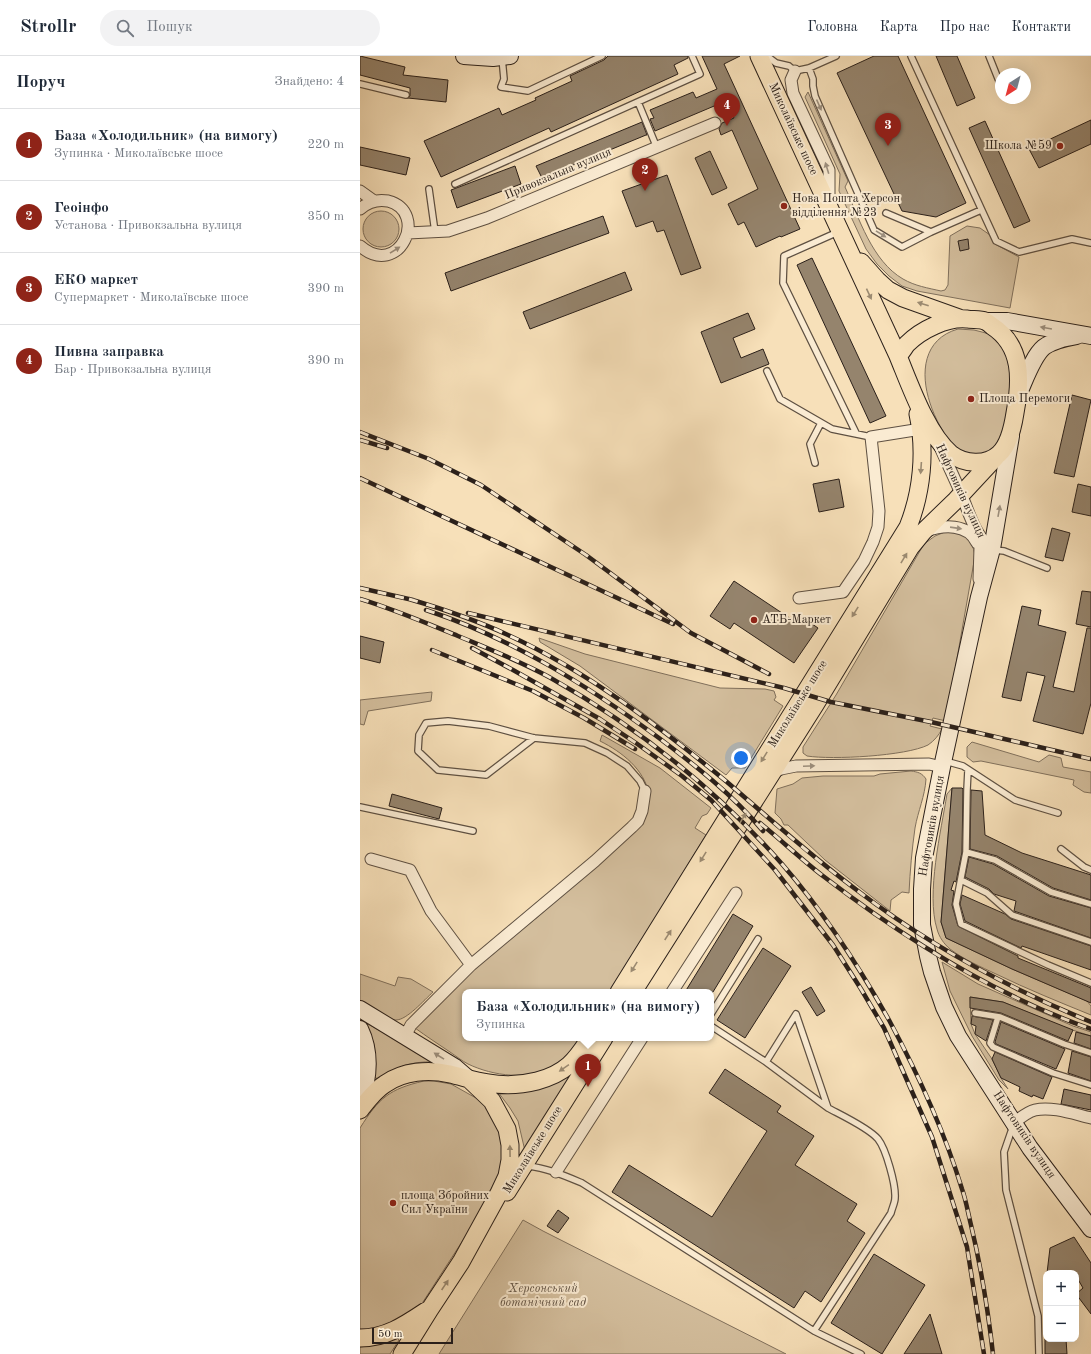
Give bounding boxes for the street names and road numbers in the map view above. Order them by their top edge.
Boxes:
street label: Миколаївське шосе [766,81,820,178]
street label: Привокзальна вулиця [503,146,613,202]
street label: Нафтовиків вулиця [933,442,988,540]
street label: Миколаївське шосе [766,658,830,750]
street label: Нафтовиків вулиця [916,774,947,877]
street label: Нафтовиків вулиця [990,1089,1058,1181]
street label: Миколаївське шосе [501,1104,565,1196]

